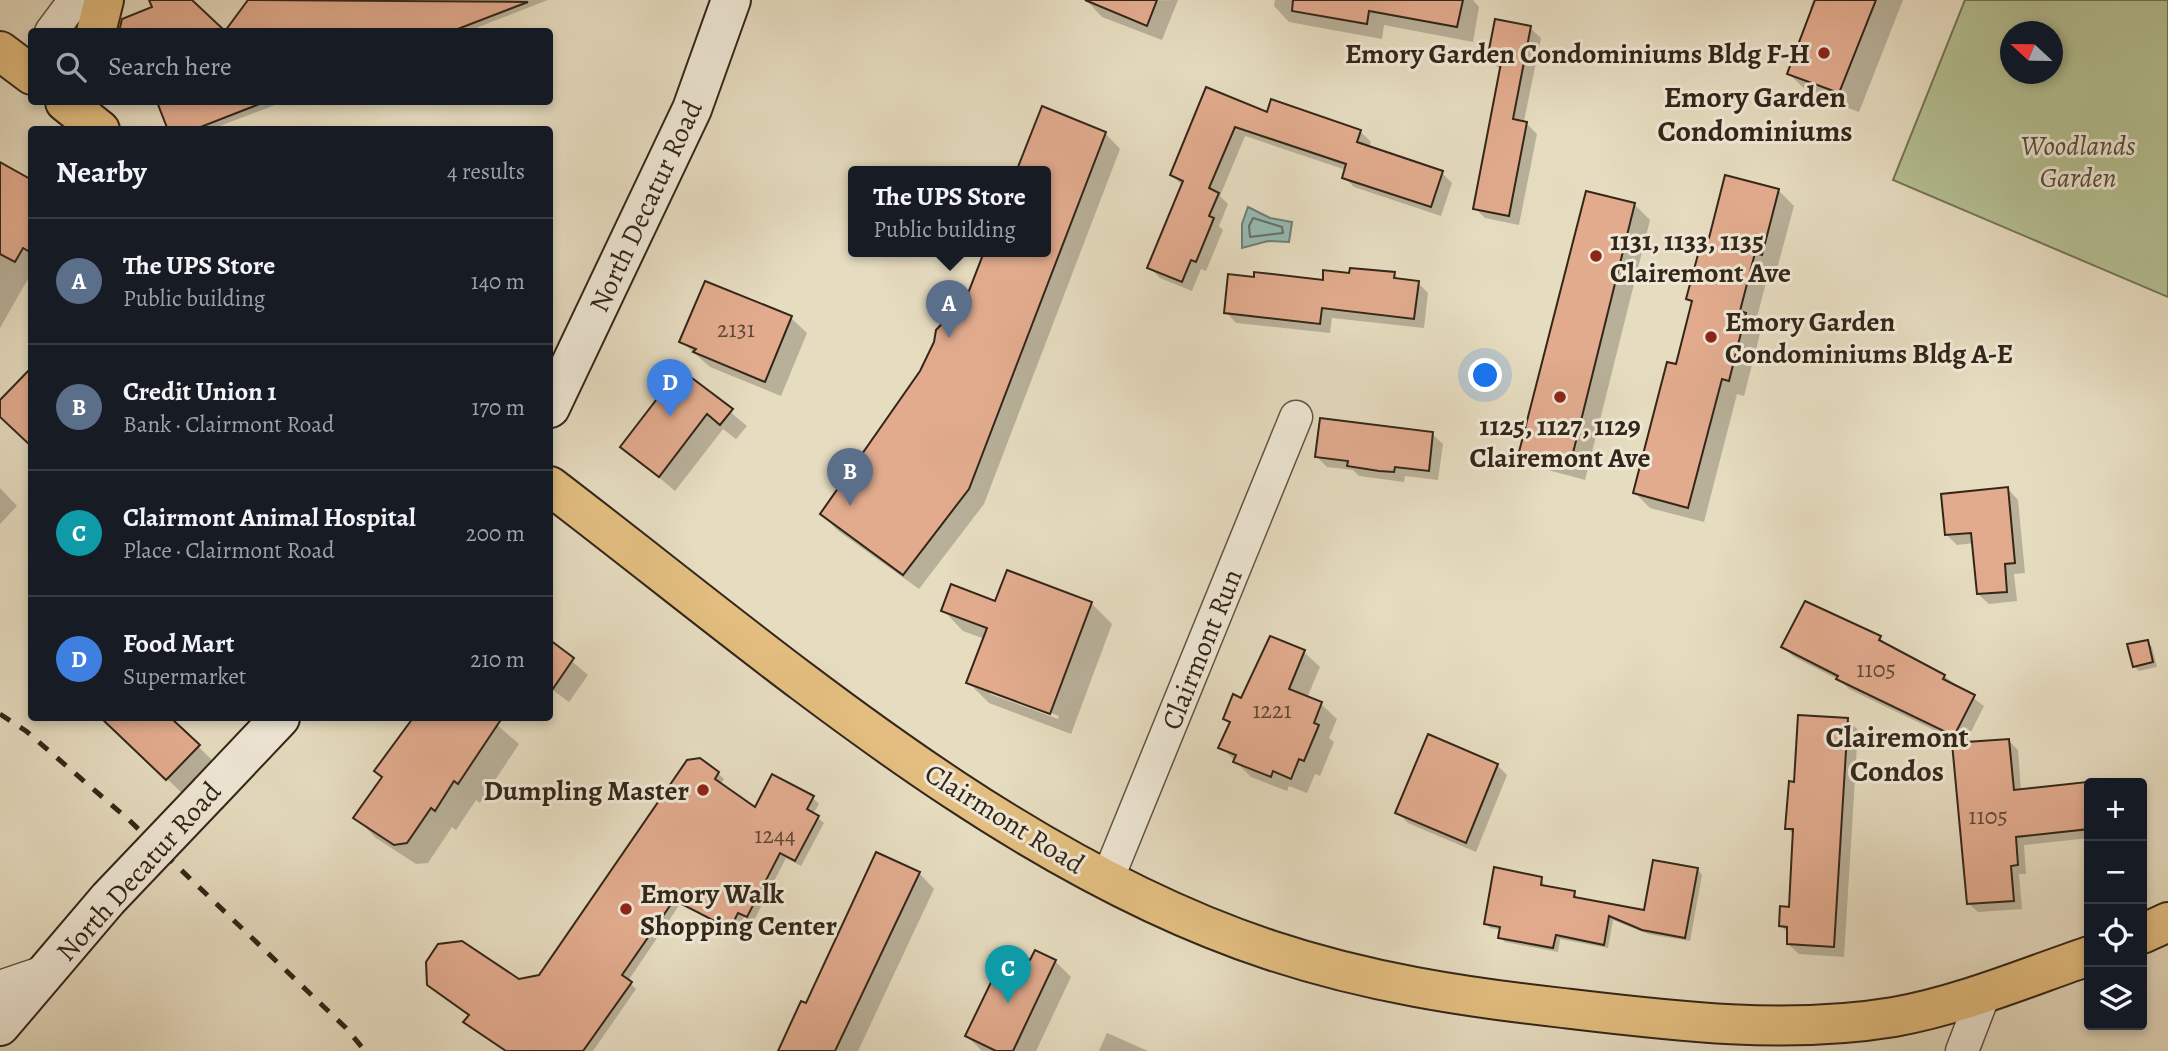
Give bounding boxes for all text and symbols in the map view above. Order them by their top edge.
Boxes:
north arrow [2000,21,2063,84]
search box [28,28,553,105]
place label: Emory Garden Condominiums Bldg F-H [1345,35,1810,73]
marker: Emory Garden Condominiums Bldg F-H [1816,45,1832,61]
icon: search [52,48,90,86]
text: Search here [108,49,232,84]
district label: Emory Garden Condominiums [1657,77,1853,151]
street label: North Decatur Road [580,93,712,319]
park label: Woodlands Garden [2021,127,2136,197]
text: Nearby [56,152,147,192]
text: 4 results [447,156,525,187]
popup [848,166,1051,257]
text: The UPS Store [873,179,1026,214]
text: Public building [873,214,1016,245]
place label: 1131, 1133, 1135 Clairemont Ave [1610,222,1791,292]
text: The UPS Store [123,248,275,283]
marker: 1131, 1133, 1135 Clairemont Ave [1588,248,1604,264]
text: A [72,266,86,297]
text: 140 m [471,266,525,297]
pin: A [926,280,972,338]
text: Public building [123,283,265,314]
place label: Emory Garden Condominiums Bldg A-E [1725,303,2013,373]
house number: 2131 [717,313,755,345]
marker: Emory Garden Condominiums Bldg A-E [1703,329,1719,345]
your location [1468,358,1502,392]
pin: D [647,359,693,417]
text: Credit Union 1 [123,374,277,409]
marker: 1125, 1127, 1129 Clairemont Ave [1552,389,1568,405]
text: B [72,392,86,423]
text: 170 m [472,392,525,423]
place label: 1125, 1127, 1129 Clairemont Ave [1470,407,1650,477]
text: Bank · Clairmont Road [123,409,334,440]
pin: B [827,448,873,506]
text: Clairmont Animal Hospital [123,500,416,535]
text: C [72,518,86,549]
text: 200 m [466,518,525,549]
text: Place · Clairmont Road [123,535,335,566]
street label: Clairmont Run [1152,563,1251,735]
text: Food Mart [123,626,234,661]
text: D [71,644,87,675]
text: 210 m [470,644,525,675]
house number: 1105 [1856,653,1896,685]
text: Supermarket [123,661,246,692]
house number: 1221 [1252,694,1292,726]
district label: Clairemont Condos [1825,717,1969,791]
street label: Clairmont Road [917,755,1092,884]
place label: Dumpling Master [483,772,689,810]
street label: North Decatur Road [48,773,230,970]
map controls [2084,778,2147,1030]
button: + [2084,778,2147,841]
marker: Dumpling Master [695,782,711,798]
house number: 1105 [1968,800,2008,832]
house number: 1244 [754,819,796,851]
button: − [2084,841,2147,904]
place label: Emory Walk Shopping Center [640,875,837,945]
marker: Emory Walk Shopping Center [618,901,634,917]
button: locate [2084,904,2147,967]
pin: C [985,945,1031,1003]
button: layers [2084,967,2147,1030]

